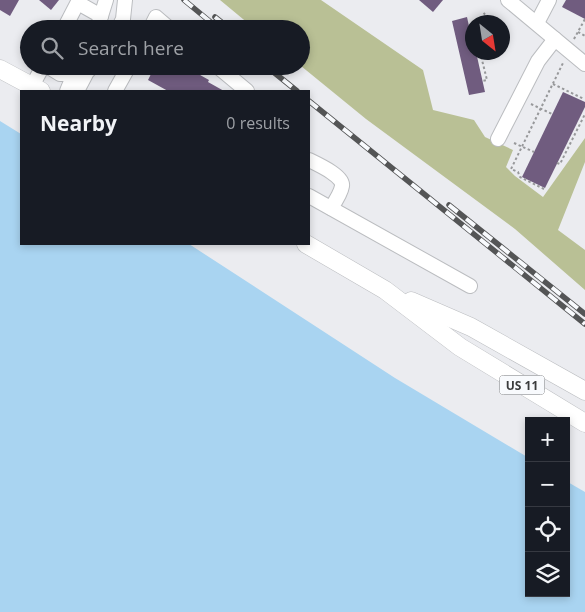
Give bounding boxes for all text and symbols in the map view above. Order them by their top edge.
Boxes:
north arrow [465,15,510,60]
search box [20,20,310,75]
icon: search [38,34,66,62]
text: Search here [78,35,184,61]
text: Nearby [40,109,117,137]
text: 0 results [226,112,290,134]
road number: US 11 [500,376,544,394]
map controls [525,417,570,597]
button: + [525,417,570,462]
button: − [525,462,570,507]
button: locate [525,507,570,552]
button: layers [525,552,570,597]

